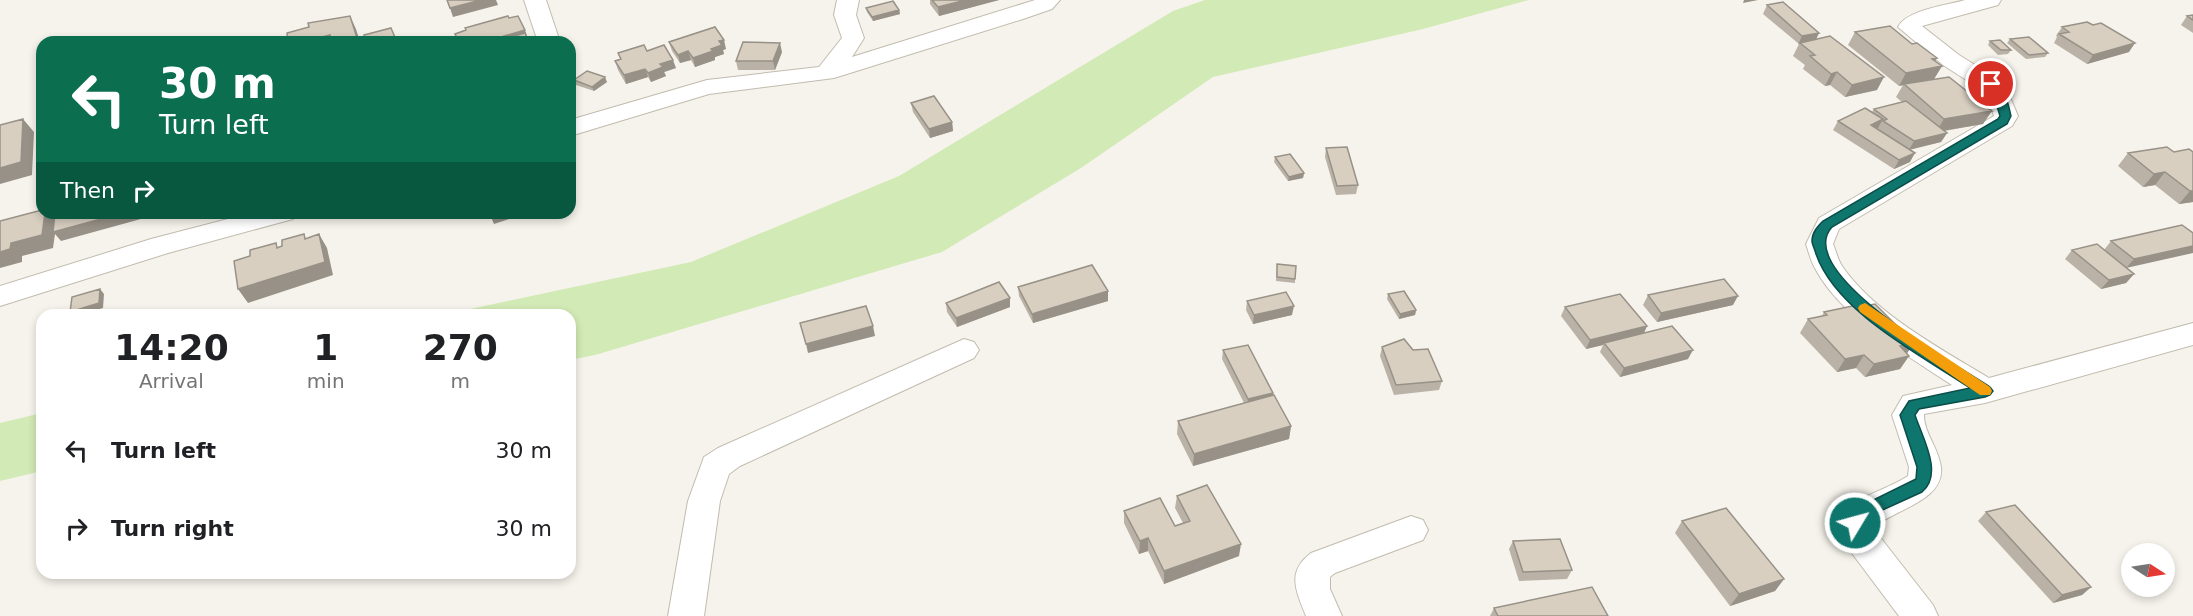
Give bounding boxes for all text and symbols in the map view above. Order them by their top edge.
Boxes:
pin [1965,58,2016,109]
text: 30 m [159,59,276,108]
icon: left [60,60,138,138]
icon: arrive [1974,67,2007,100]
text: Turn left [159,109,269,140]
icon: right [127,174,160,207]
text: Then [60,178,115,203]
text: 14:20 [114,327,229,368]
text: 1 [313,327,338,368]
text: 270 [423,327,498,368]
text: Arrival [139,369,204,393]
text: min [307,369,345,393]
text: m [451,369,470,393]
icon: left [60,434,93,467]
text: Turn left [111,438,216,463]
text: 30 m [496,438,552,463]
position arrow [1823,491,1887,555]
icon: right [60,512,93,545]
text: Turn right [111,516,234,541]
text: 30 m [496,516,552,541]
north arrow [2121,543,2175,597]
map controls [2121,543,2175,597]

